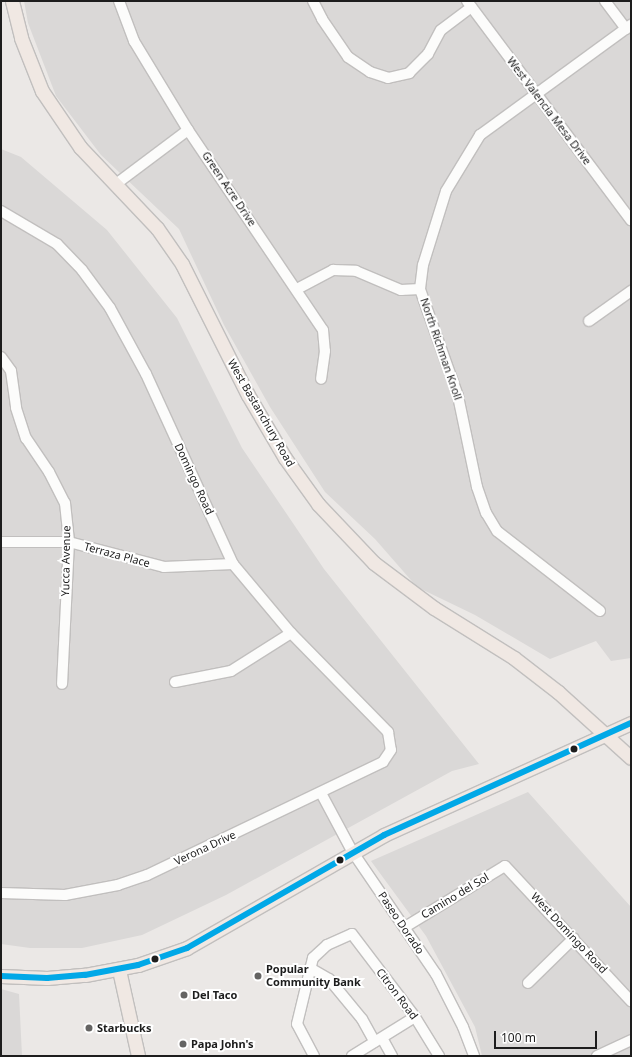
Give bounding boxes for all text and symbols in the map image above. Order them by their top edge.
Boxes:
street label: West Valencia Mesa Drive [504,55,594,167]
street label: Green Acre Drive [199,149,259,229]
street label: North Richman Knoll [417,296,465,402]
street label: West Bastanchury Road [225,357,297,469]
street label: Domingo Road [172,441,216,517]
street label: Yucca Avenue [59,525,73,597]
street label: Terraza Place [82,540,152,570]
unlabelled marker [569,744,579,754]
street label: Verona Drive [172,828,238,868]
unlabelled marker [335,855,345,865]
street label: Camino del Sol [419,871,491,921]
street label: Paseo Dorado [375,889,427,957]
street label: West Domingo Road [528,890,610,976]
unlabelled marker [150,954,160,964]
place label: Popular Community Bank [266,963,361,989]
street label: Citron Road [373,966,421,1022]
marker: Popular Community Bank [253,971,263,981]
place label: Del Taco [192,988,237,1002]
marker: Del Taco [179,990,189,1000]
place label: Starbucks [97,1021,151,1035]
marker: Starbucks [84,1023,94,1033]
scale bar [496,1023,599,1049]
text: 100 m [501,1029,536,1046]
place label: Papa John's [191,1037,254,1051]
marker: Papa John's [178,1039,188,1049]

